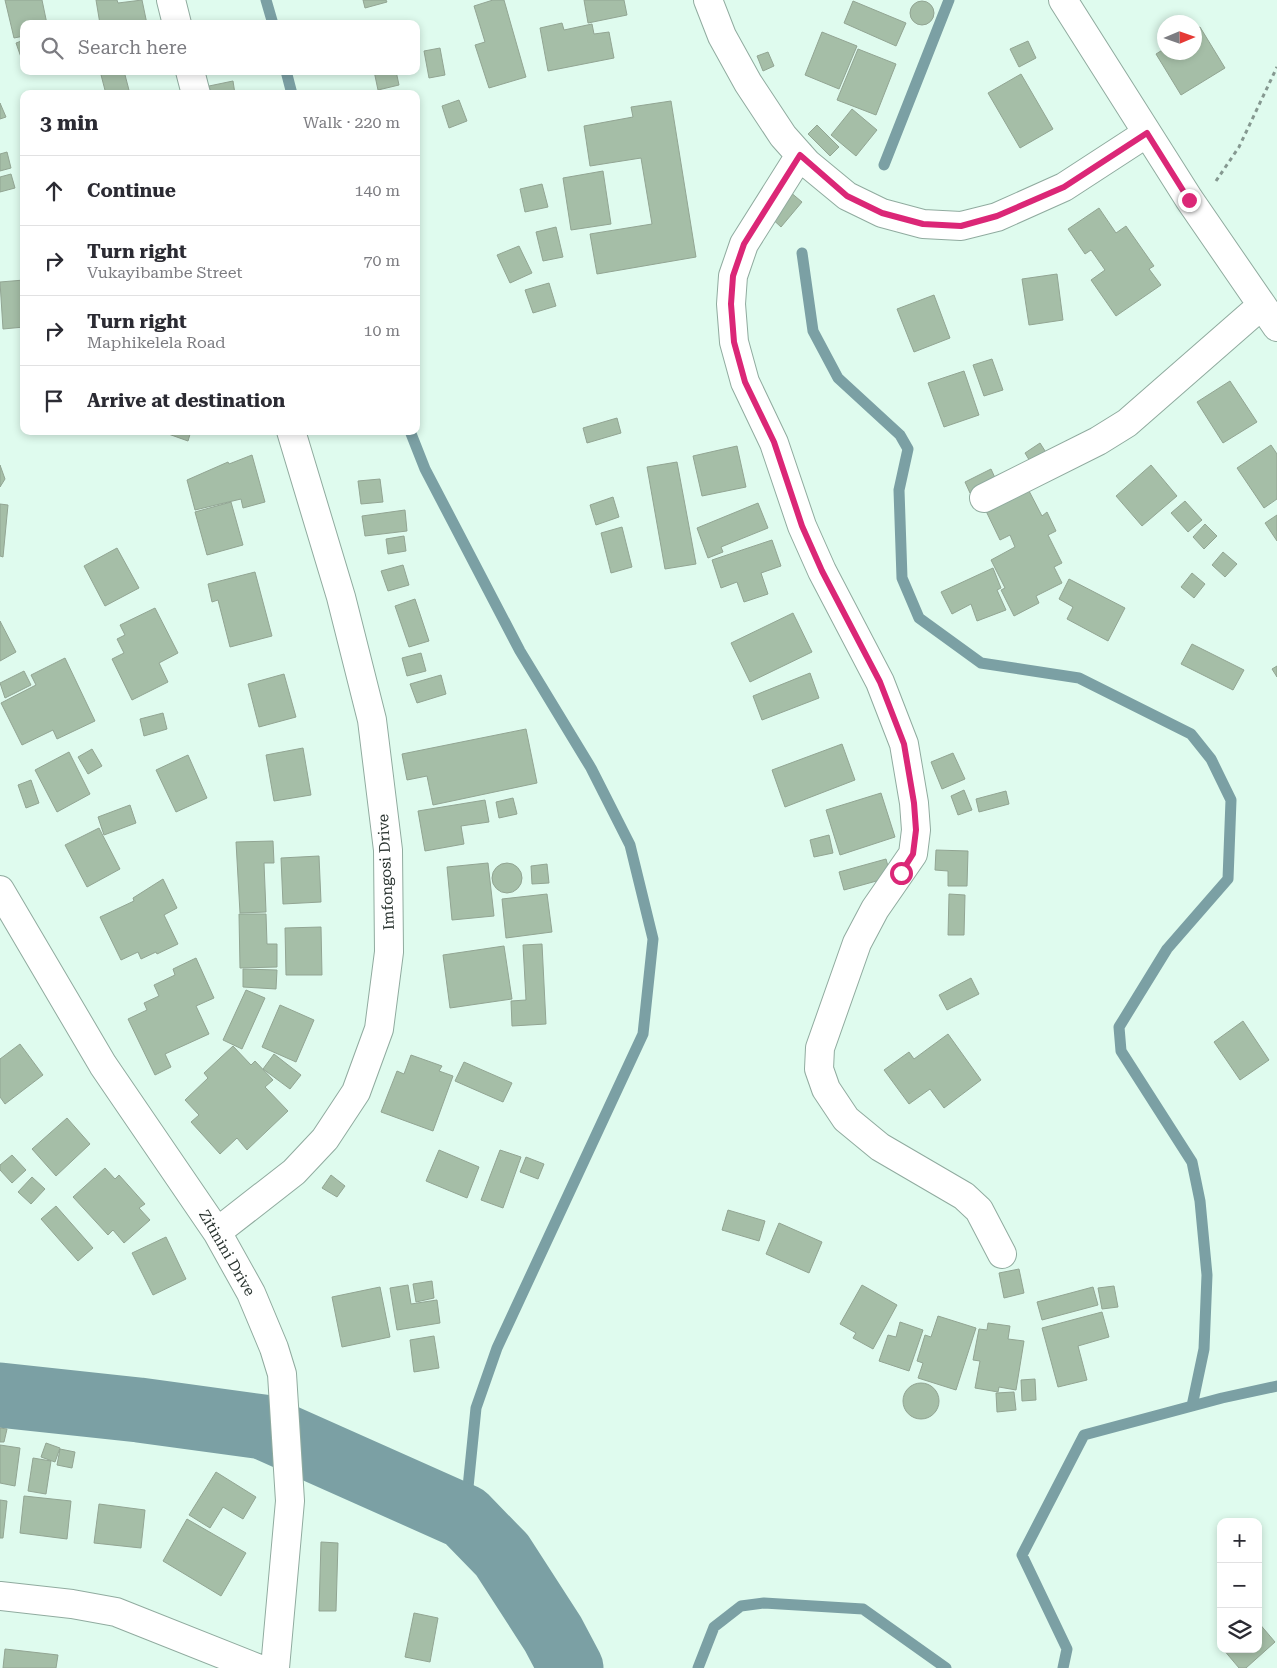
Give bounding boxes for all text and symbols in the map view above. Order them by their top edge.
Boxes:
north arrow [1157,15,1202,60]
search box [20,20,420,75]
icon: search [38,34,66,62]
text: Search here [78,36,187,59]
text: 3 min [40,111,98,135]
text: Walk · 220 m [303,113,400,132]
icon: ahead [40,177,68,205]
text: Continue [87,179,176,202]
text: 140 m [354,181,400,200]
route end [1178,189,1201,212]
text: Turn right [87,240,187,263]
icon: right [40,247,68,275]
text: 70 m [363,251,400,270]
text: Vukayibambe Street [87,263,242,282]
text: Turn right [87,310,187,333]
icon: right [40,317,68,345]
text: 10 m [363,321,400,340]
text: Maphikelela Road [87,333,226,352]
icon: arrive [40,387,68,415]
text: Arrive at destination [87,389,285,412]
street label: Imfongosi Drive [374,813,398,931]
route start [890,862,913,885]
street label: Zitinini Drive [195,1207,259,1299]
map controls [1217,1518,1262,1653]
button: + [1217,1518,1262,1563]
button: − [1217,1563,1262,1608]
button: layers [1217,1608,1262,1653]

